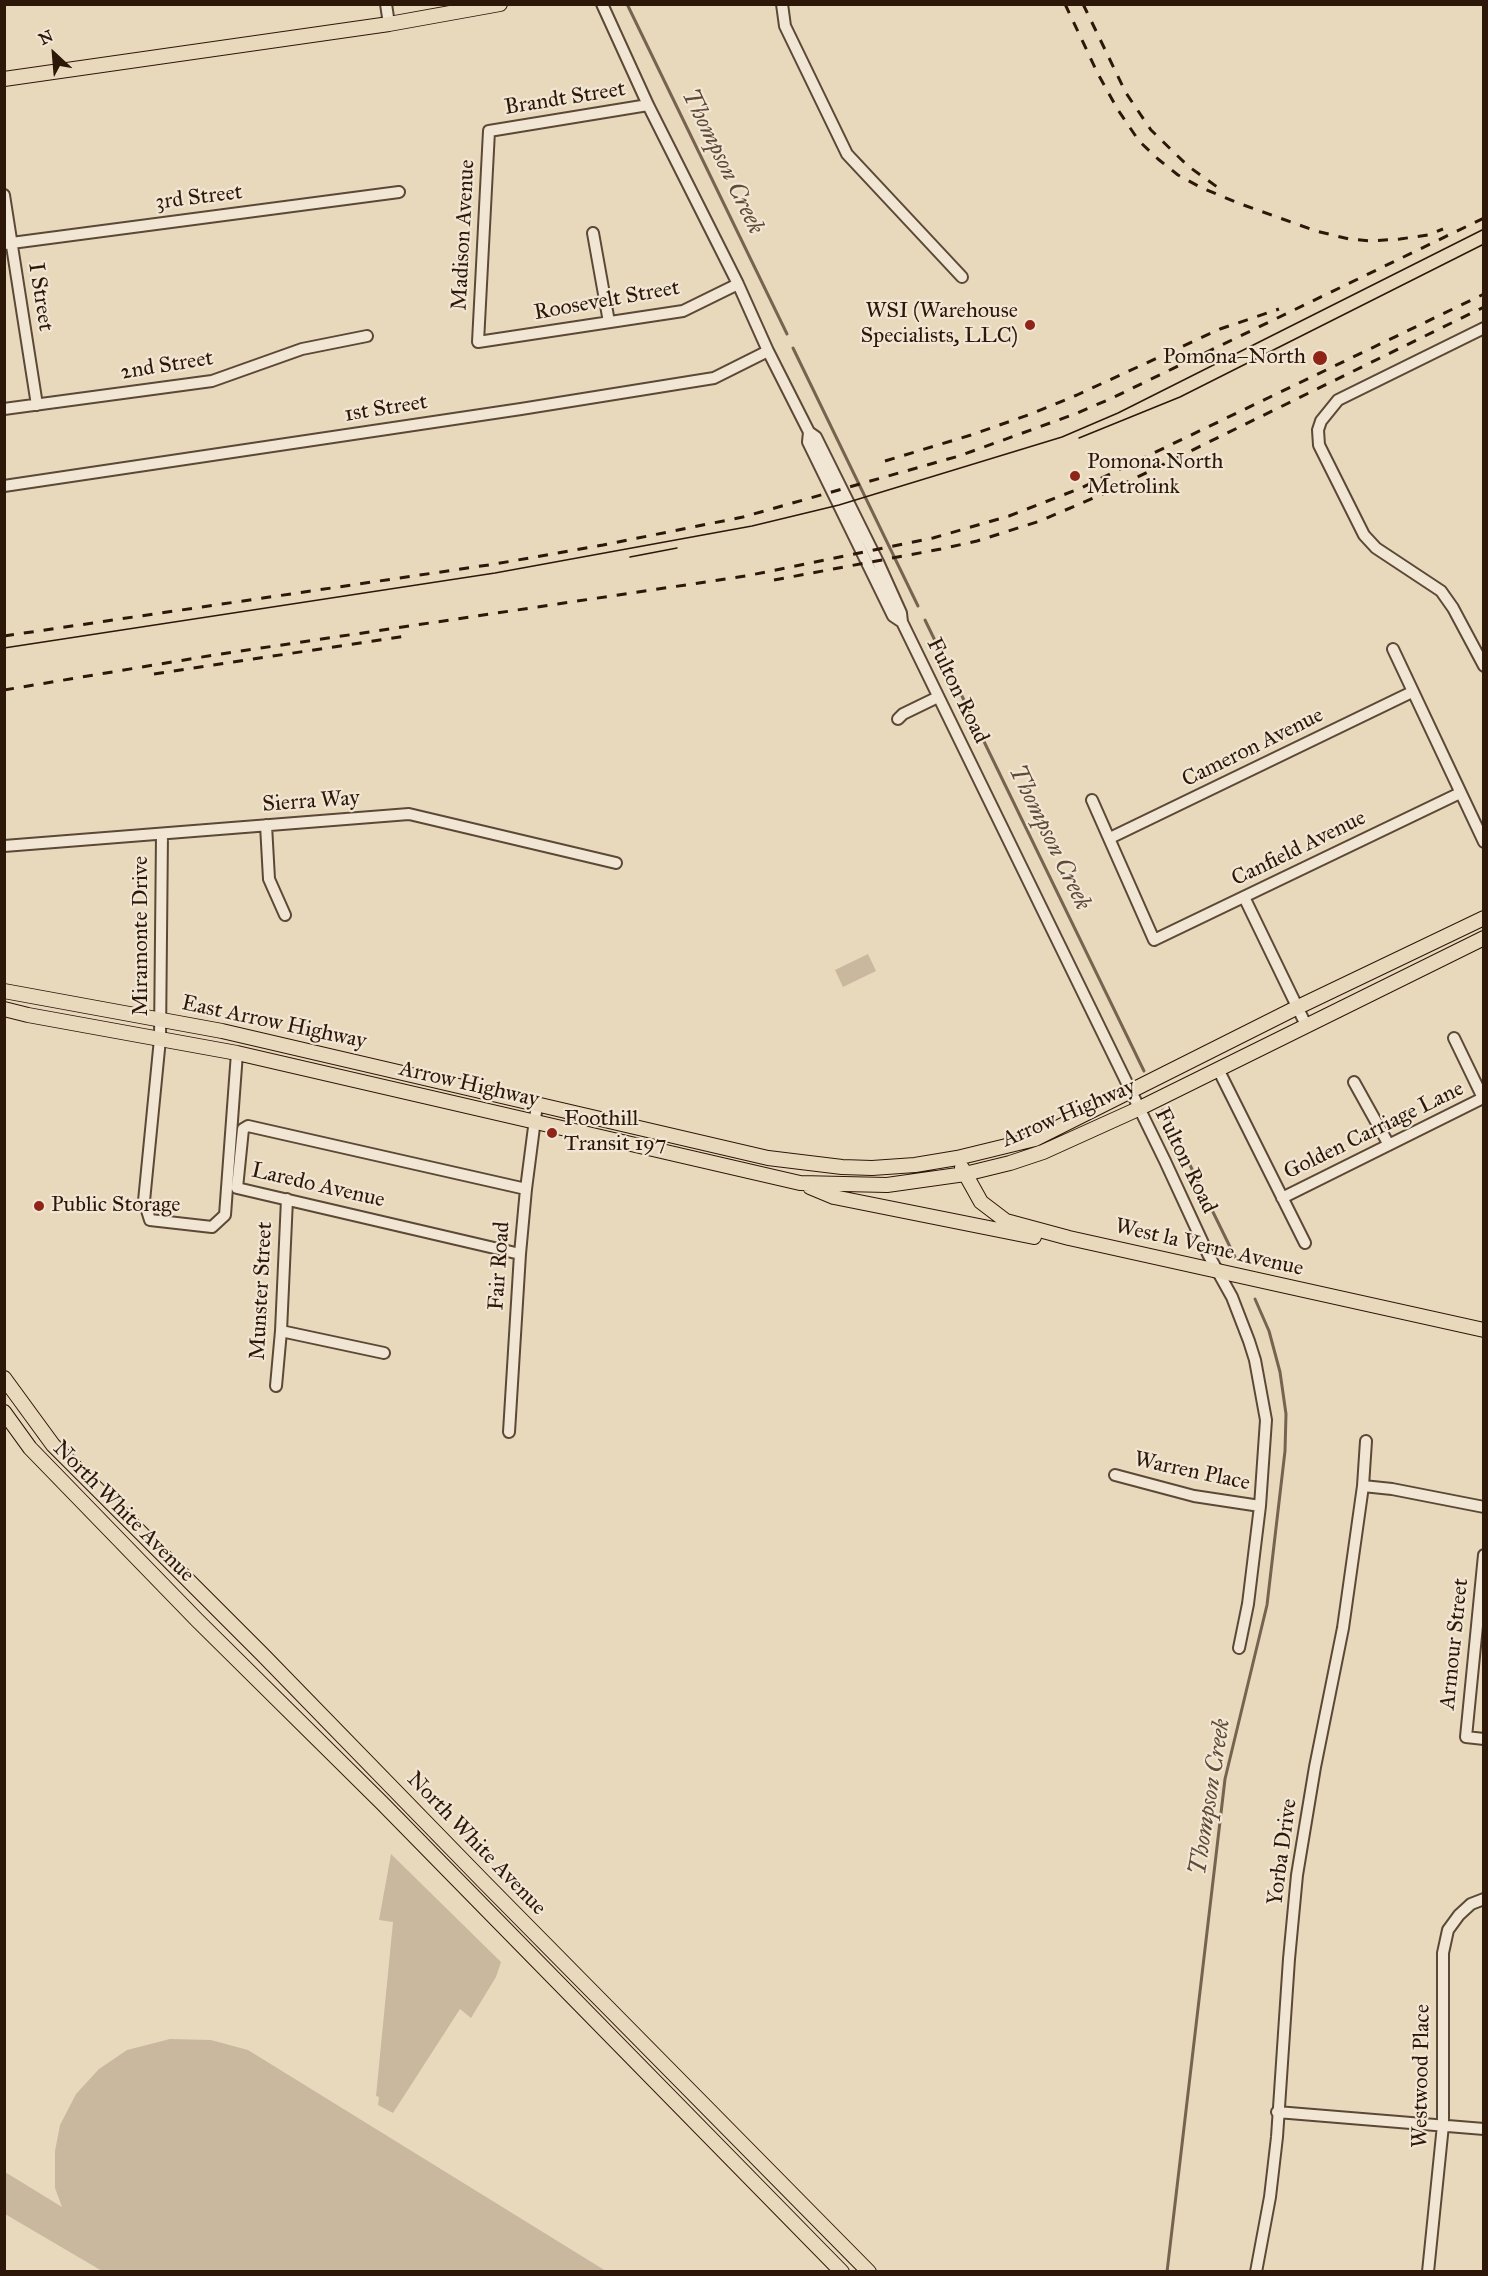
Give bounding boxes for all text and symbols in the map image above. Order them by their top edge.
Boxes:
north arrow [24,24,84,84]
text: N [36,26,56,49]
street label: Brandt Street [503,76,627,122]
water label: Thompson Creek [674,85,770,239]
street label: Madison Avenue [447,159,481,311]
street label: 3rd Street [154,180,244,216]
street label: I Street [22,261,58,333]
street label: Roosevelt Street [532,275,682,327]
place label: WSI (Warehouse Specialists, LLC) [860,299,1018,350]
marker: WSI (Warehouse Specialists, LLC) [1023,318,1037,332]
place label: Pomona–North [1163,345,1306,371]
street label: 2nd Street [119,346,215,386]
marker: Pomona–North [1311,349,1329,367]
street label: 1st Street [343,389,429,429]
place label: Pomona North Metrolink [1087,450,1224,502]
marker: Pomona North Metrolink [1068,469,1082,483]
street label: Fulton Road [920,634,994,748]
street label: Cameron Avenue [1178,702,1328,794]
water label: Thompson Creek [1001,761,1097,915]
street label: Sierra Way [261,785,361,819]
street label: Canfield Avenue [1228,805,1370,893]
street label: Miramonte Drive [129,856,155,1016]
street label: East Arrow Highway [179,991,369,1055]
street label: Arrow Highway [397,1056,541,1114]
street label: Arrow Highway [998,1074,1140,1154]
street label: Golden Carriage Lane [1280,1076,1468,1186]
street label: Fulton Road [1148,1104,1222,1218]
place label: Foothill Transit 197 [564,1107,667,1158]
marker: Foothill Transit 197 [545,1126,559,1140]
street label: Laredo Avenue [249,1158,387,1214]
place label: Public Storage [51,1193,180,1219]
marker: Public Storage [32,1199,46,1213]
street label: West la Verne Avenue [1112,1213,1306,1283]
street label: Munster Street [245,1221,279,1361]
street label: Fair Road [484,1221,516,1311]
street label: North White Avenue [47,1436,199,1588]
street label: Warren Place [1132,1447,1252,1497]
street label: Armour Street [1435,1577,1475,1711]
water label: Thompson Creek [1184,1717,1238,1877]
street label: North White Avenue [401,1767,551,1921]
street label: Yorba Drive [1262,1797,1304,1907]
street label: Westwood Place [1408,2004,1436,2148]

